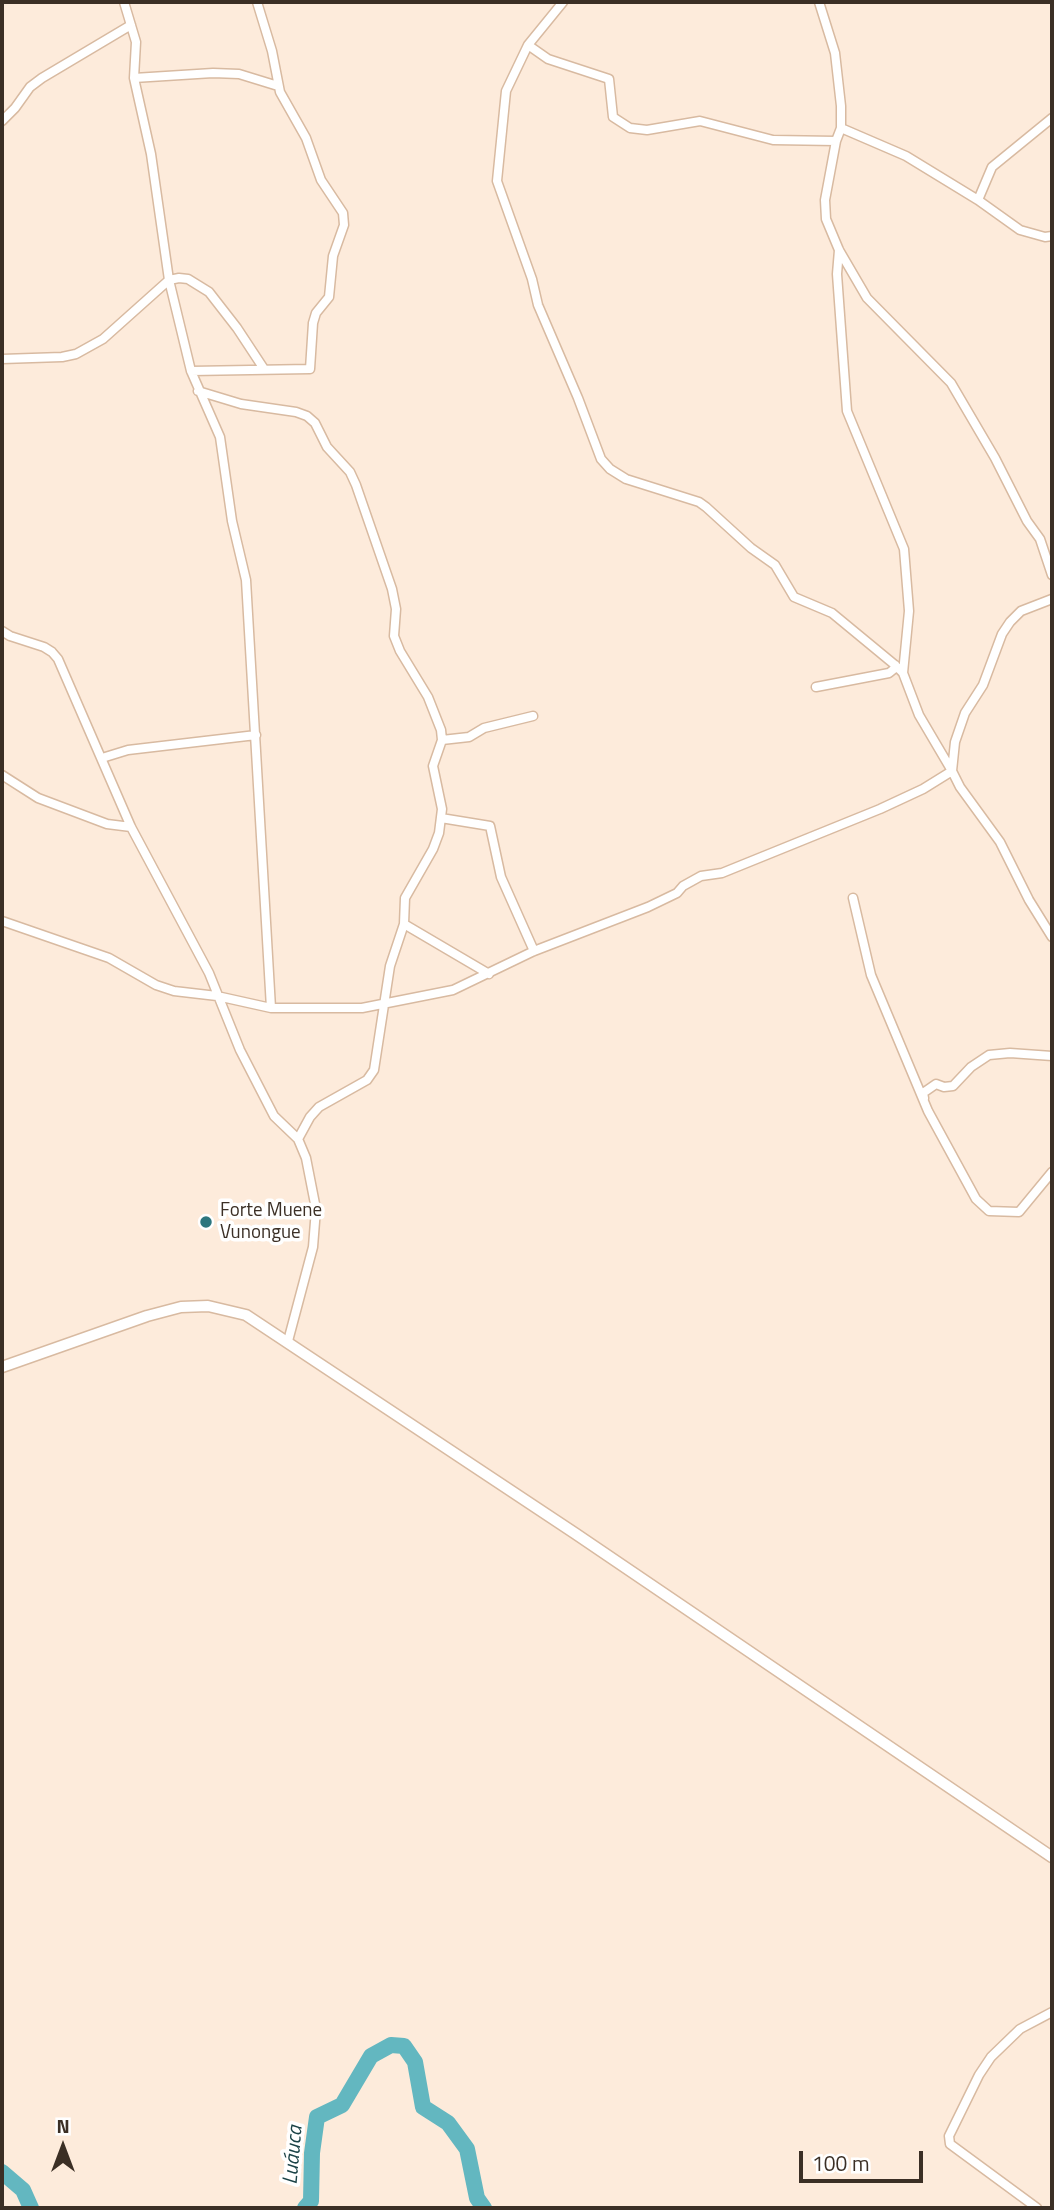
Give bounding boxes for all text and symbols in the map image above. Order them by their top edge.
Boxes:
place label: Forte Muene Vunongue [220,1200,322,1244]
marker: Forte Muene Vunongue [198,1214,214,1230]
text: N [56,2111,70,2140]
north arrow [28,2112,98,2182]
water label: Luáuca [279,2124,309,2186]
scale bar [802,2136,926,2180]
text: 100 m [812,2147,869,2179]

